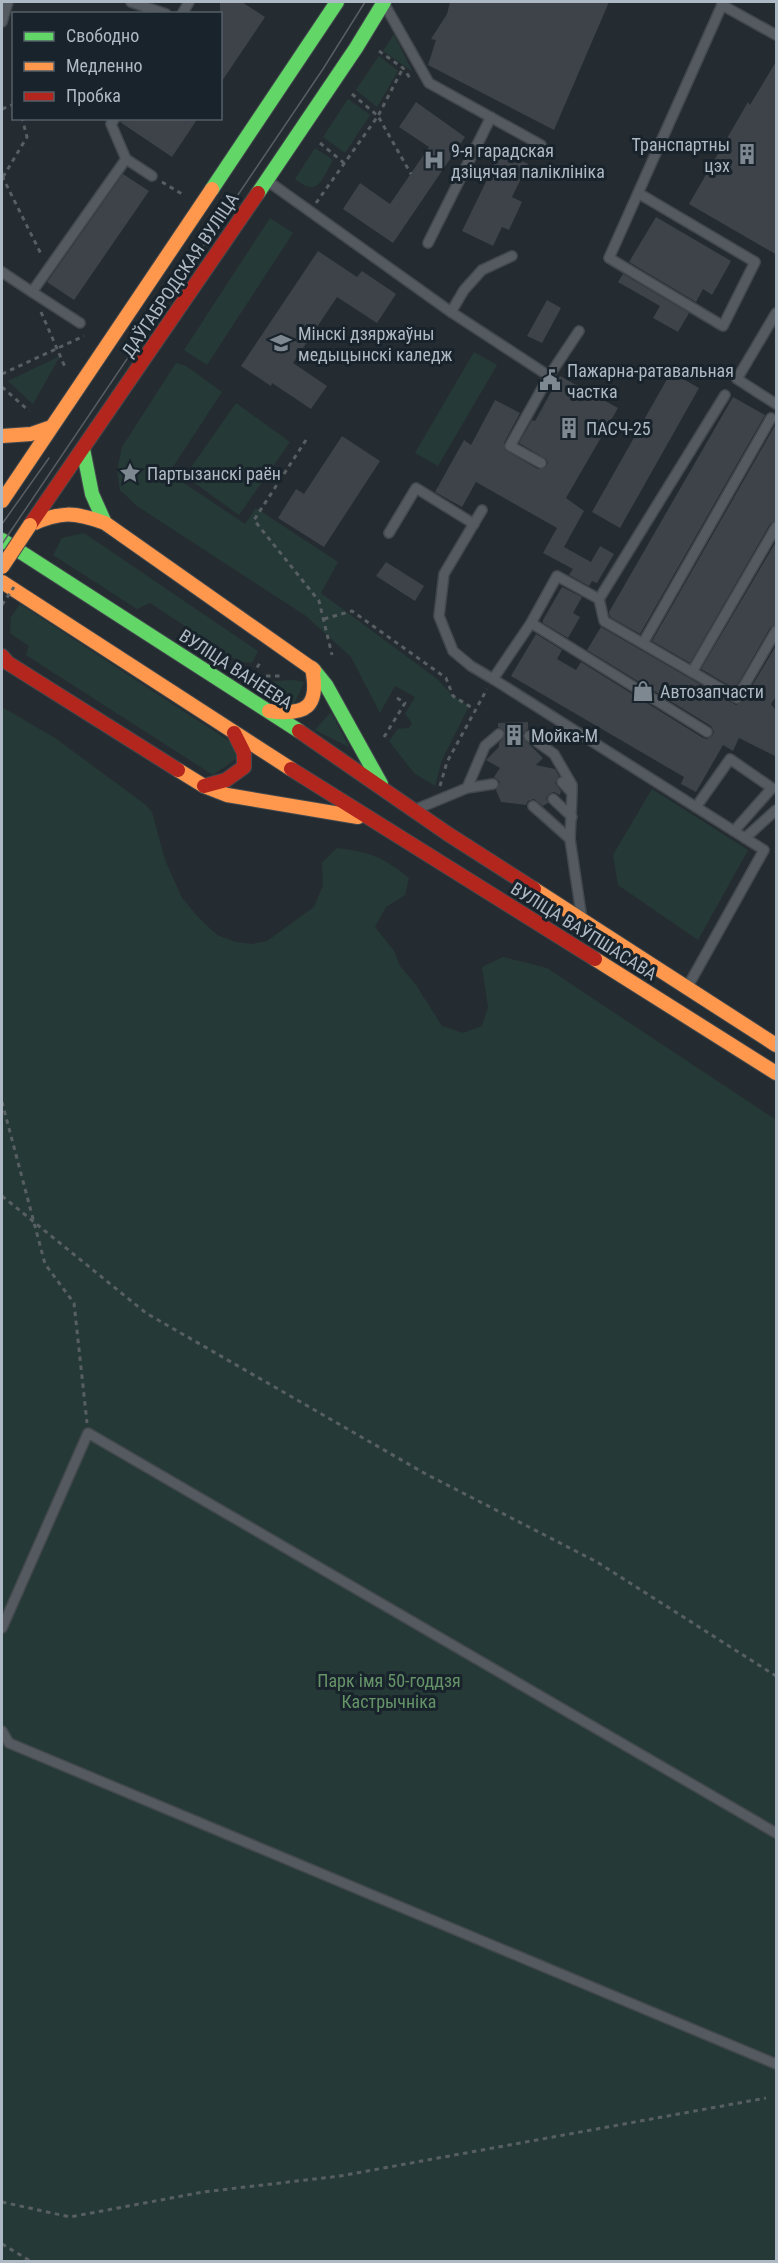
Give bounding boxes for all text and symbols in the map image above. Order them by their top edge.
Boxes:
legend [12,12,222,120]
text: Свободно [66,25,139,46]
text: Медленно [66,55,143,76]
text: Пробка [66,85,121,106]
place label: Транспартны цэх [632,134,730,176]
place label: 9-я гарадская дзіцячая паліклініка [451,140,605,182]
building icon: Транспартны цэх [735,142,759,166]
hospital icon: 9-я гарадская дзіцячая паліклініка [422,148,446,172]
street label: ДАЎГАБРОДСКАЯ ВУЛІЦА [117,188,243,361]
place label: Мінскі дзяржаўны медыцынскі каледж [298,323,453,365]
school or university icon: Мінскі дзяржаўны медыцынскі каледж [269,331,293,355]
place label: Пажарна-ратавальная частка [567,360,734,402]
public building icon: Пажарна-ратавальная частка [538,368,562,392]
building icon: ПАСЧ-25 [557,416,581,440]
place label: ПАСЧ-25 [586,418,651,439]
place icon: Партызанскі раён [118,461,142,485]
place label: Партызанскі раён [147,463,281,484]
street label: ВУЛІЦА ВАНЕЕВА [176,625,297,714]
shop icon: Автозапчасти [631,679,655,703]
place label: Автозапчасти [660,681,764,702]
building icon: Мойка-М [502,723,526,747]
place label: Мойка-М [531,725,598,746]
street label: ВУЛІЦА ВАЎПШАСАВА [507,878,661,985]
park label: Парк імя 50-годдзя Кастрычніка [317,1670,461,1712]

